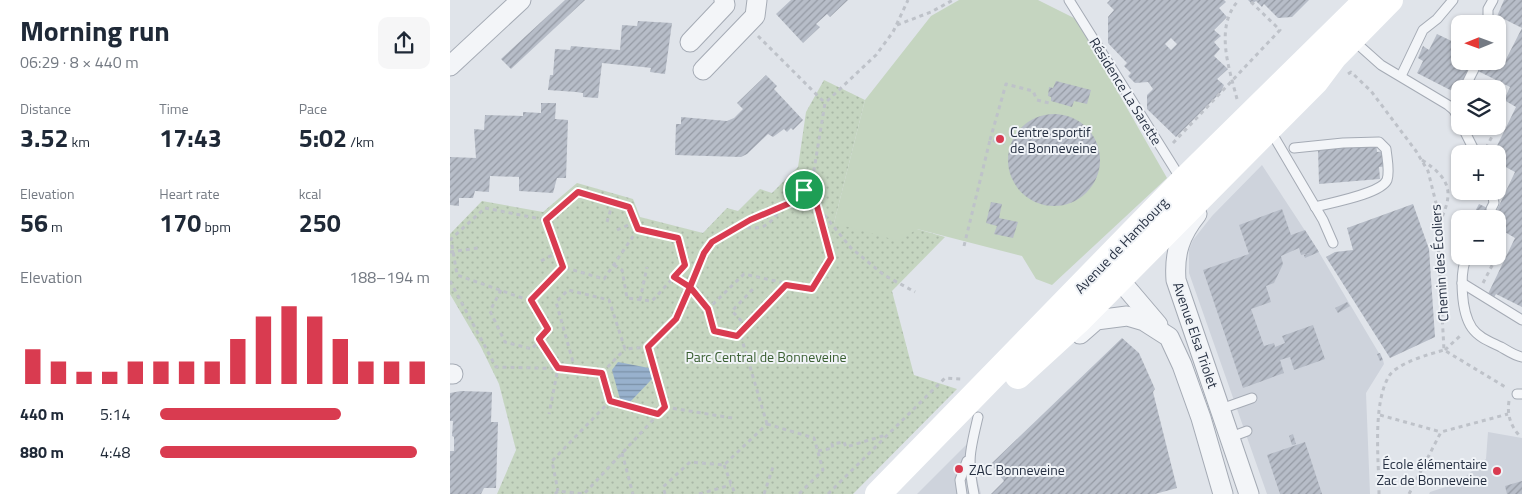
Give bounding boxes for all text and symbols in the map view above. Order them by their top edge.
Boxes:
text: Morning run [20,9,170,52]
north arrow [1451,15,1506,70]
map controls [1451,15,1506,265]
button: share [378,17,430,69]
street label: Résidence La Sarette [1084,33,1168,149]
text: 06:29 · 8 × 440 m [20,50,139,74]
button: layers [1451,80,1506,135]
text: Distance [20,98,71,119]
text: Time [159,98,189,119]
text: Pace [299,98,327,119]
text: 3.52 [20,119,68,157]
text: 17:43 [159,119,222,157]
text: 5:02 [299,119,347,157]
place label: Centre sportif de Bonneveine [1010,121,1097,158]
text: km [68,131,90,152]
text: /km [347,131,374,152]
marker: Centre sportif de Bonneveine [994,133,1006,145]
button: + [1451,145,1506,200]
pin [783,169,825,211]
icon: arrive [790,176,818,204]
text: Elevation [20,183,74,204]
text: Heart rate [159,183,219,204]
text: kcal [299,183,322,204]
street label: Avenue de Hambourg [1069,192,1173,298]
text: 56 [20,204,48,242]
text: 170 [159,204,201,242]
text: 250 [299,204,341,242]
street label: Chemin des Écoliers [1424,204,1454,322]
button: − [1451,210,1506,265]
text: m [48,216,63,237]
text: bpm [201,216,231,237]
text: Elevation [20,265,82,289]
text: 188–194 m [349,265,430,289]
street label: Avenue Elsa Triolet [1168,279,1224,391]
park label: Parc Central de Bonneveine [685,346,847,367]
text: 440 m [20,402,64,426]
text: 5:14 [100,402,130,426]
text: 880 m [20,440,64,464]
text: 4:48 [100,440,130,464]
place label: École élémentaire Zac de Bonneveine [1376,453,1487,490]
place label: ZAC Bonneveine [969,459,1065,480]
marker: ZAC Bonneveine [953,463,965,475]
marker: École élémentaire Zac de Bonneveine [1491,465,1503,477]

